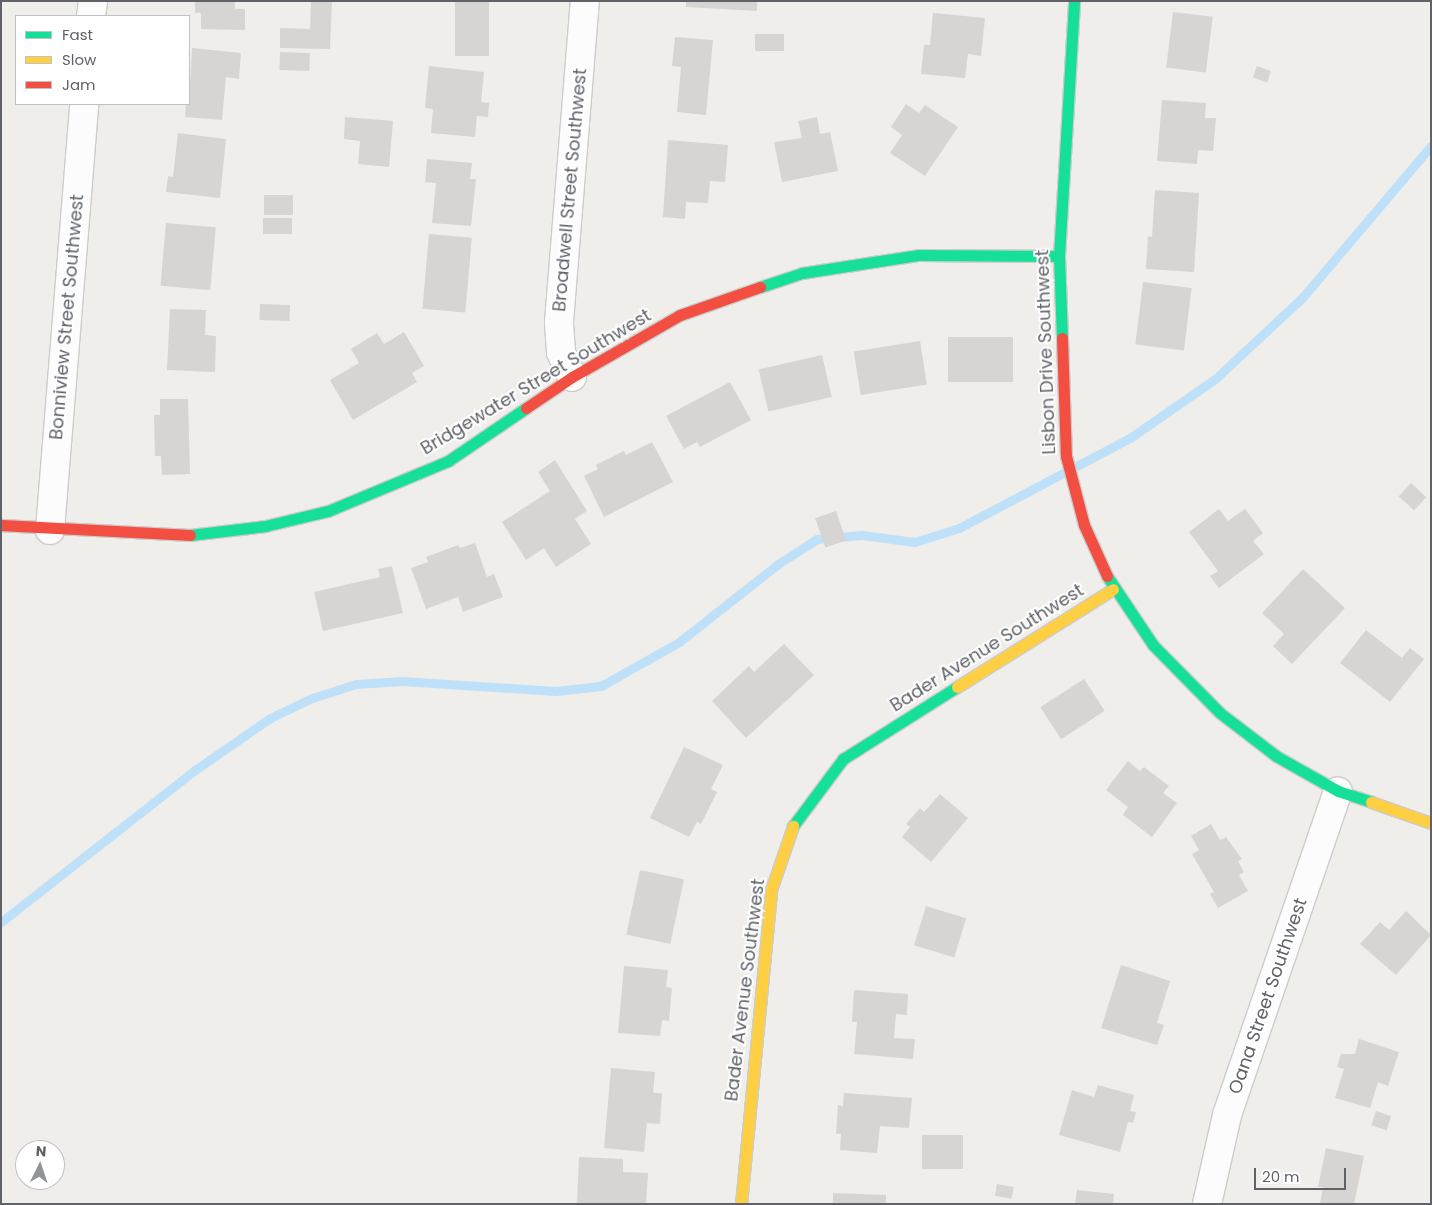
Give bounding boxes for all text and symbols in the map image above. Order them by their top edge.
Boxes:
legend [15,15,190,105]
text: Fast [62,24,93,45]
text: Slow [62,49,96,70]
street label: Broadwell Street Southwest [549,67,591,313]
text: Jam [62,74,96,95]
street label: Bonniview Street Southwest [46,193,88,441]
street label: Lisbon Drive Southwest [1032,249,1060,455]
street label: Bridgewater Street Southwest [417,305,655,459]
street label: Bader Avenue Southwest [886,579,1088,717]
street label: Bader Avenue Southwest [721,878,769,1102]
street label: Oana Street Southwest [1224,895,1312,1097]
north arrow [15,1140,65,1190]
text: N [35,1141,47,1161]
scale bar [1257,1158,1350,1190]
text: 20 m [1262,1166,1300,1187]

